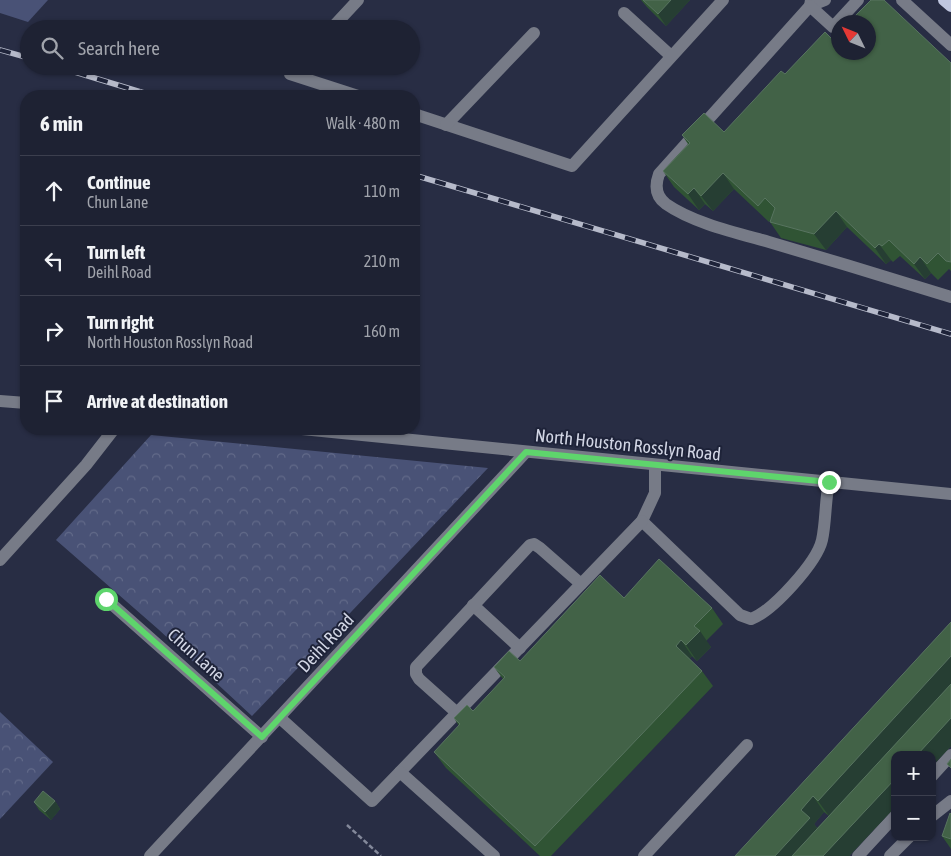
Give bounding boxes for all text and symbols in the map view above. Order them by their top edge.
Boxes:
north arrow [831,15,876,60]
search box [20,20,420,75]
icon: search [38,34,66,62]
text: Search here [78,37,160,59]
text: 6 min [40,111,83,135]
text: Walk · 480 m [326,114,400,132]
text: Continue [87,171,151,193]
icon: ahead [40,177,68,205]
text: 110 m [364,182,400,200]
text: Chun Lane [87,193,148,211]
text: Turn left [87,241,145,263]
icon: left [40,247,68,275]
text: 210 m [364,252,400,270]
text: Deihl Road [87,263,152,281]
text: Turn right [87,311,154,333]
icon: right [40,317,68,345]
text: 160 m [364,322,400,340]
text: North Houston Rosslyn Road [87,333,253,351]
icon: arrive [40,387,68,415]
text: Arrive at destination [87,390,228,412]
street label: North Houston Rosslyn Road [534,424,722,465]
route end [818,471,841,494]
route start [95,588,118,611]
street label: Deihl Road [293,609,358,676]
street label: Chun Lane [164,624,229,686]
map controls [891,751,936,841]
button: + [891,751,936,796]
button: − [891,796,936,841]

